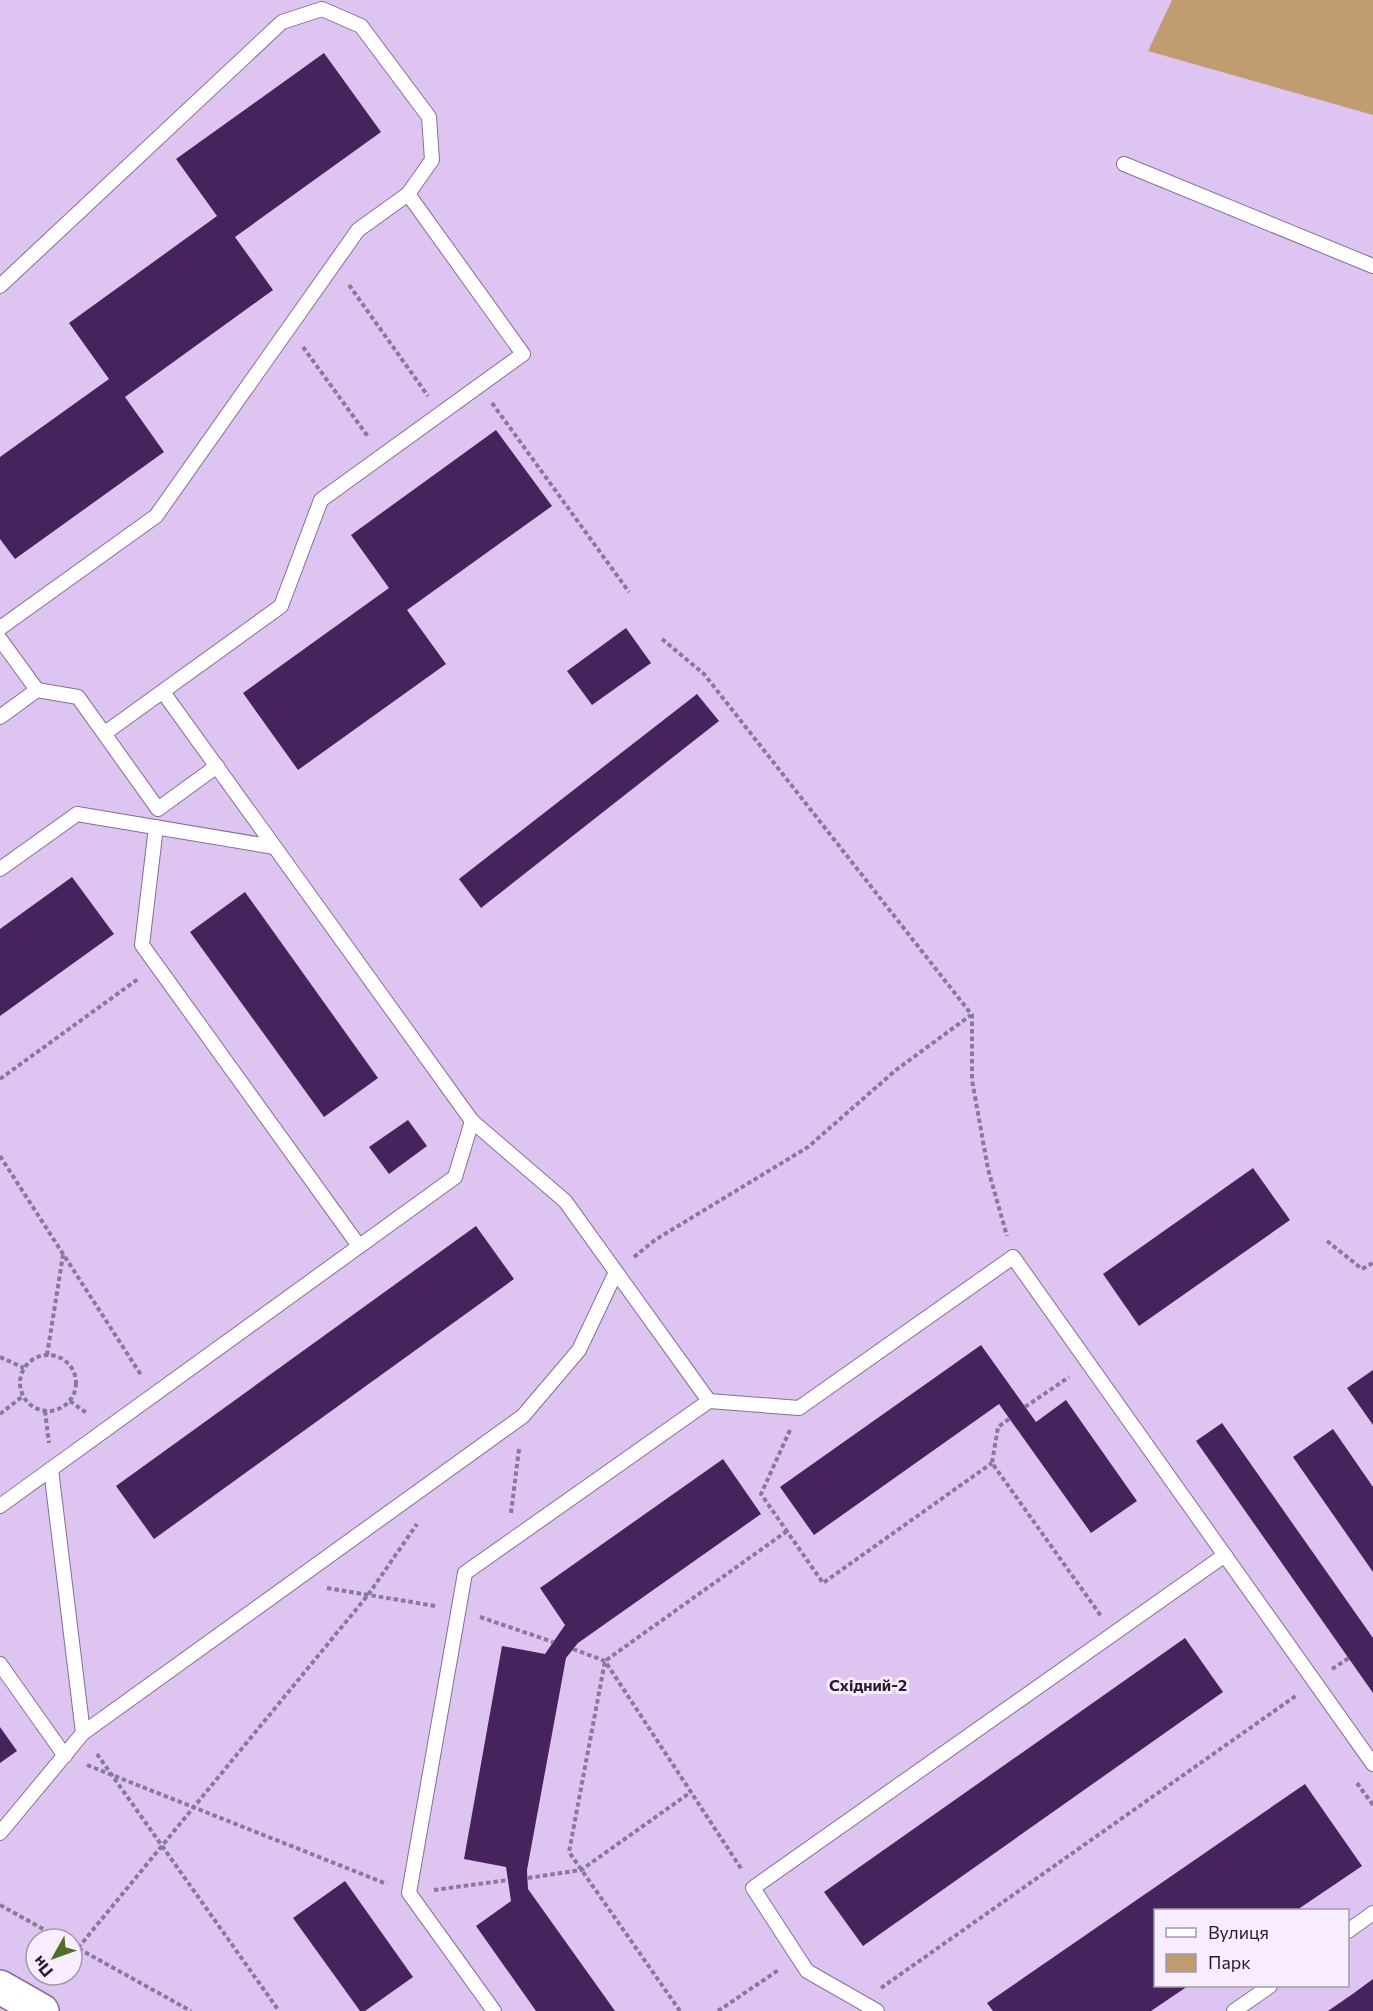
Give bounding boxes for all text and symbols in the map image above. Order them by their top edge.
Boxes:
district label: Східний-2 [829,1675,907,1694]
legend [1154,1909,1349,1987]
text: Вулиця [1208,1921,1269,1943]
north arrow [24,1927,84,1987]
text: Парк [1208,1951,1251,1973]
text: Пн [28,1953,56,1981]

